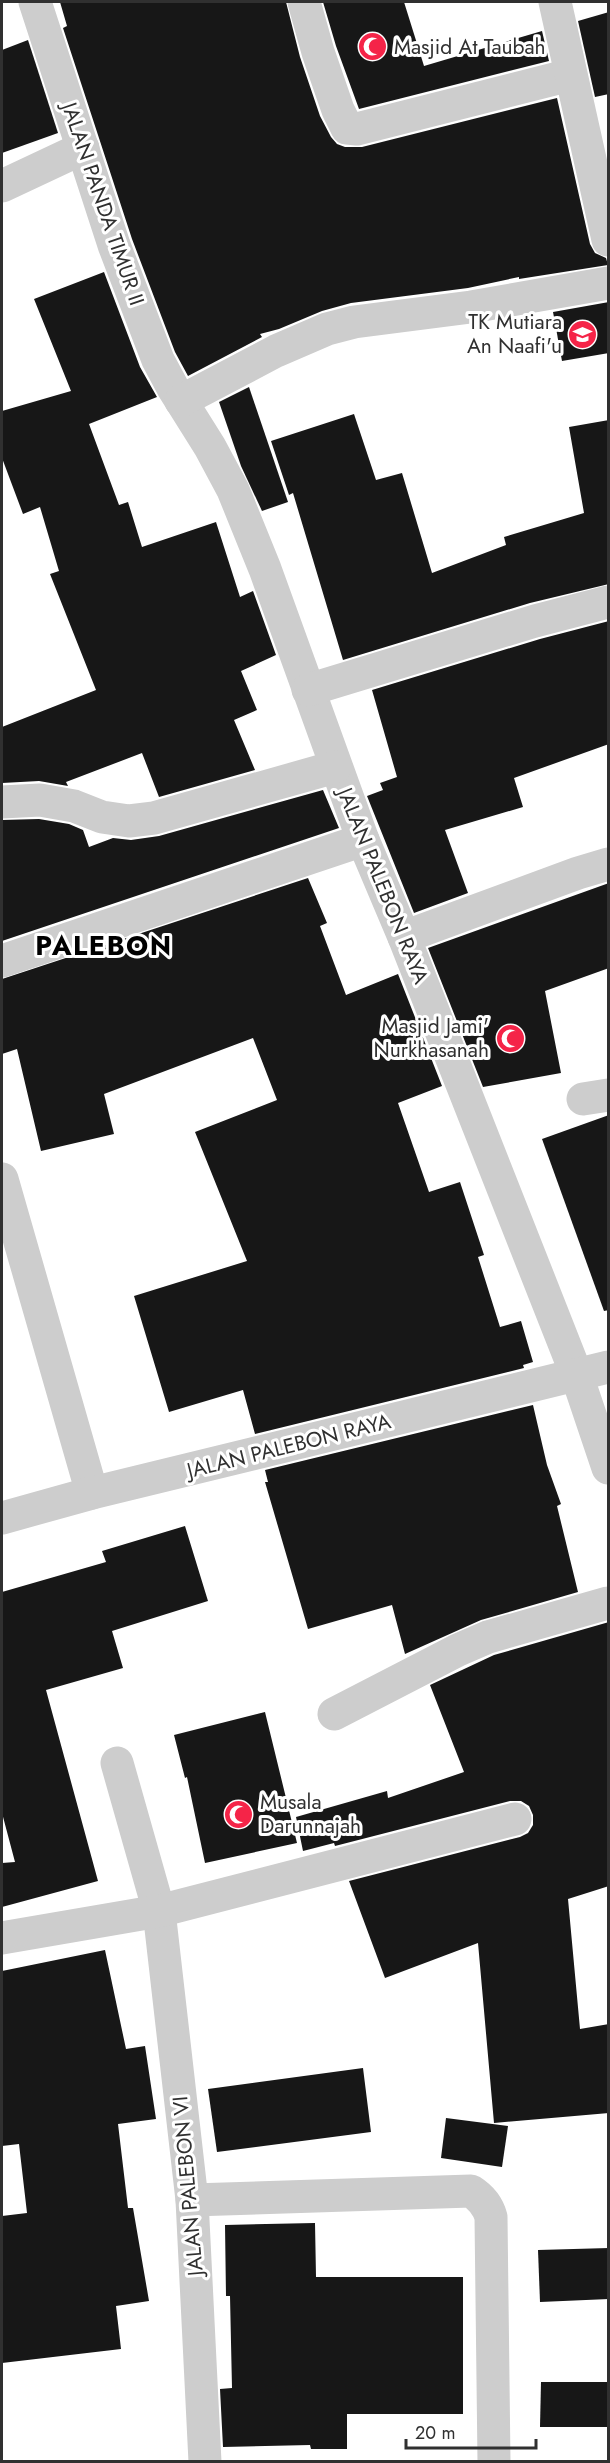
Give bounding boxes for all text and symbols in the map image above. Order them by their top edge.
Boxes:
mosque icon: Masjid At Taubah [357,31,389,63]
place label: Masjid At Taubah [394,32,546,62]
street label: JALAN PANDA TIMUR II [53,96,152,309]
place label: TK Mutiara An Naafi'u [467,307,562,361]
school or university icon: TK Mutiara An Naafi'u [567,318,599,350]
street label: JALAN PALEBON RAYA [329,781,436,989]
district label: PALEBON [35,926,173,965]
place label: Masjid Jami' Nurkhasanah [373,1011,489,1065]
mosque icon: Masjid Jami' Nurkhasanah [494,1022,526,1054]
street label: JALAN PALEBON RAYA [181,1406,394,1487]
place label: Musala Darunnajah [260,1787,361,1841]
mosque icon: Musala Darunnajah [223,1798,255,1830]
street label: JALAN PALEBON VI [165,2095,211,2280]
scale bar [406,2412,536,2450]
text: 20 m [415,2420,455,2446]

